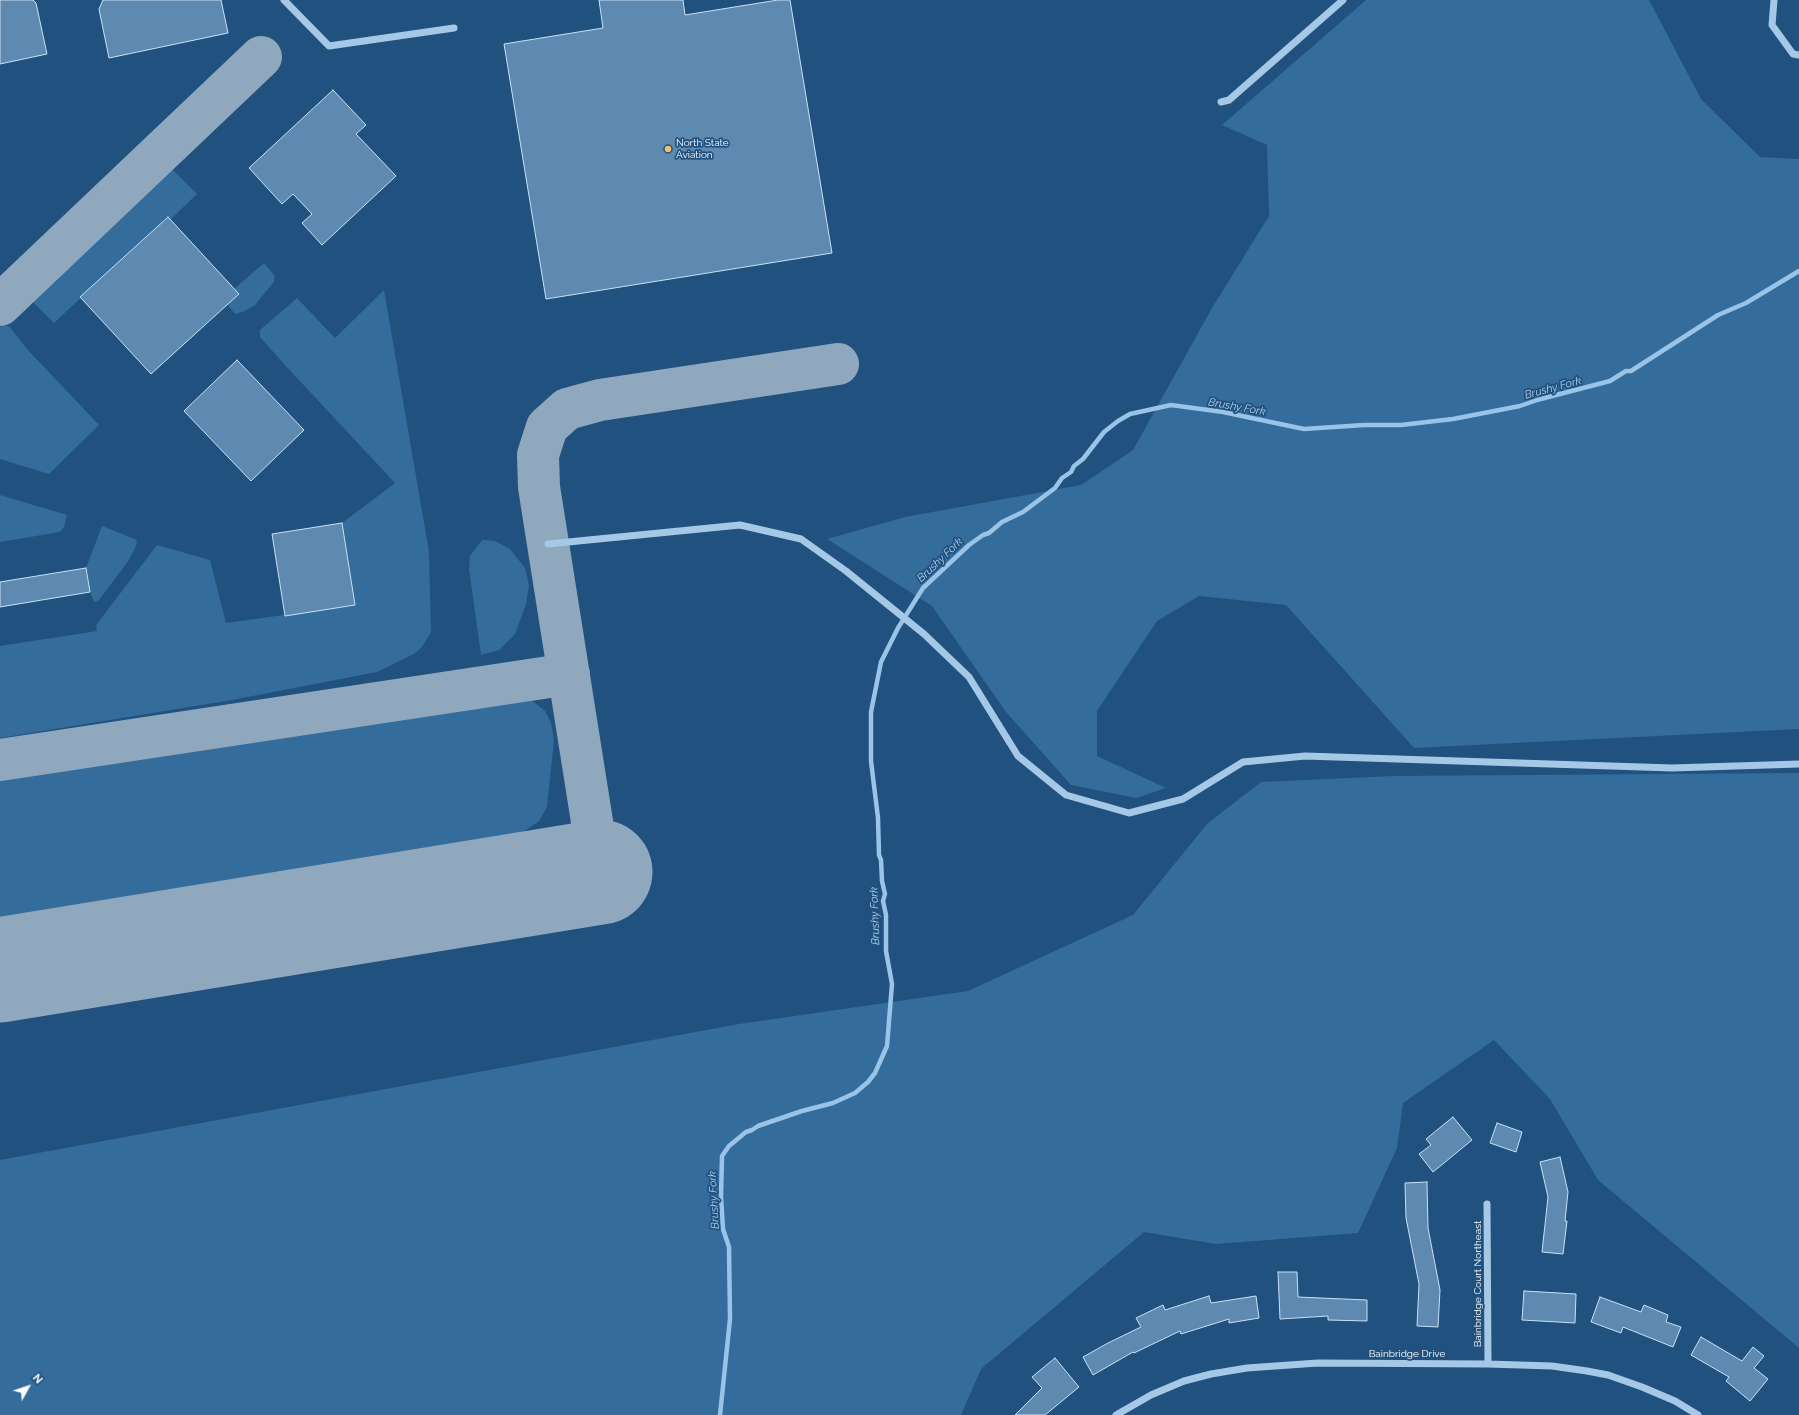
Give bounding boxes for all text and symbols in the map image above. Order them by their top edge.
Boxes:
place label: North State Aviation [676,137,729,160]
marker: North State Aviation [663,144,673,154]
water label: Brushy Fork [1523,374,1583,402]
water label: Brushy Fork [1207,395,1267,419]
water label: Brushy Fork [914,535,966,585]
water label: Brushy Fork [867,887,883,945]
water label: Brushy Fork [706,1171,722,1229]
street label: Bainbridge Court Northeast [1472,1221,1484,1347]
street label: Bainbridge Drive [1369,1348,1445,1360]
north arrow [8,1367,48,1407]
text: N [30,1372,45,1386]

